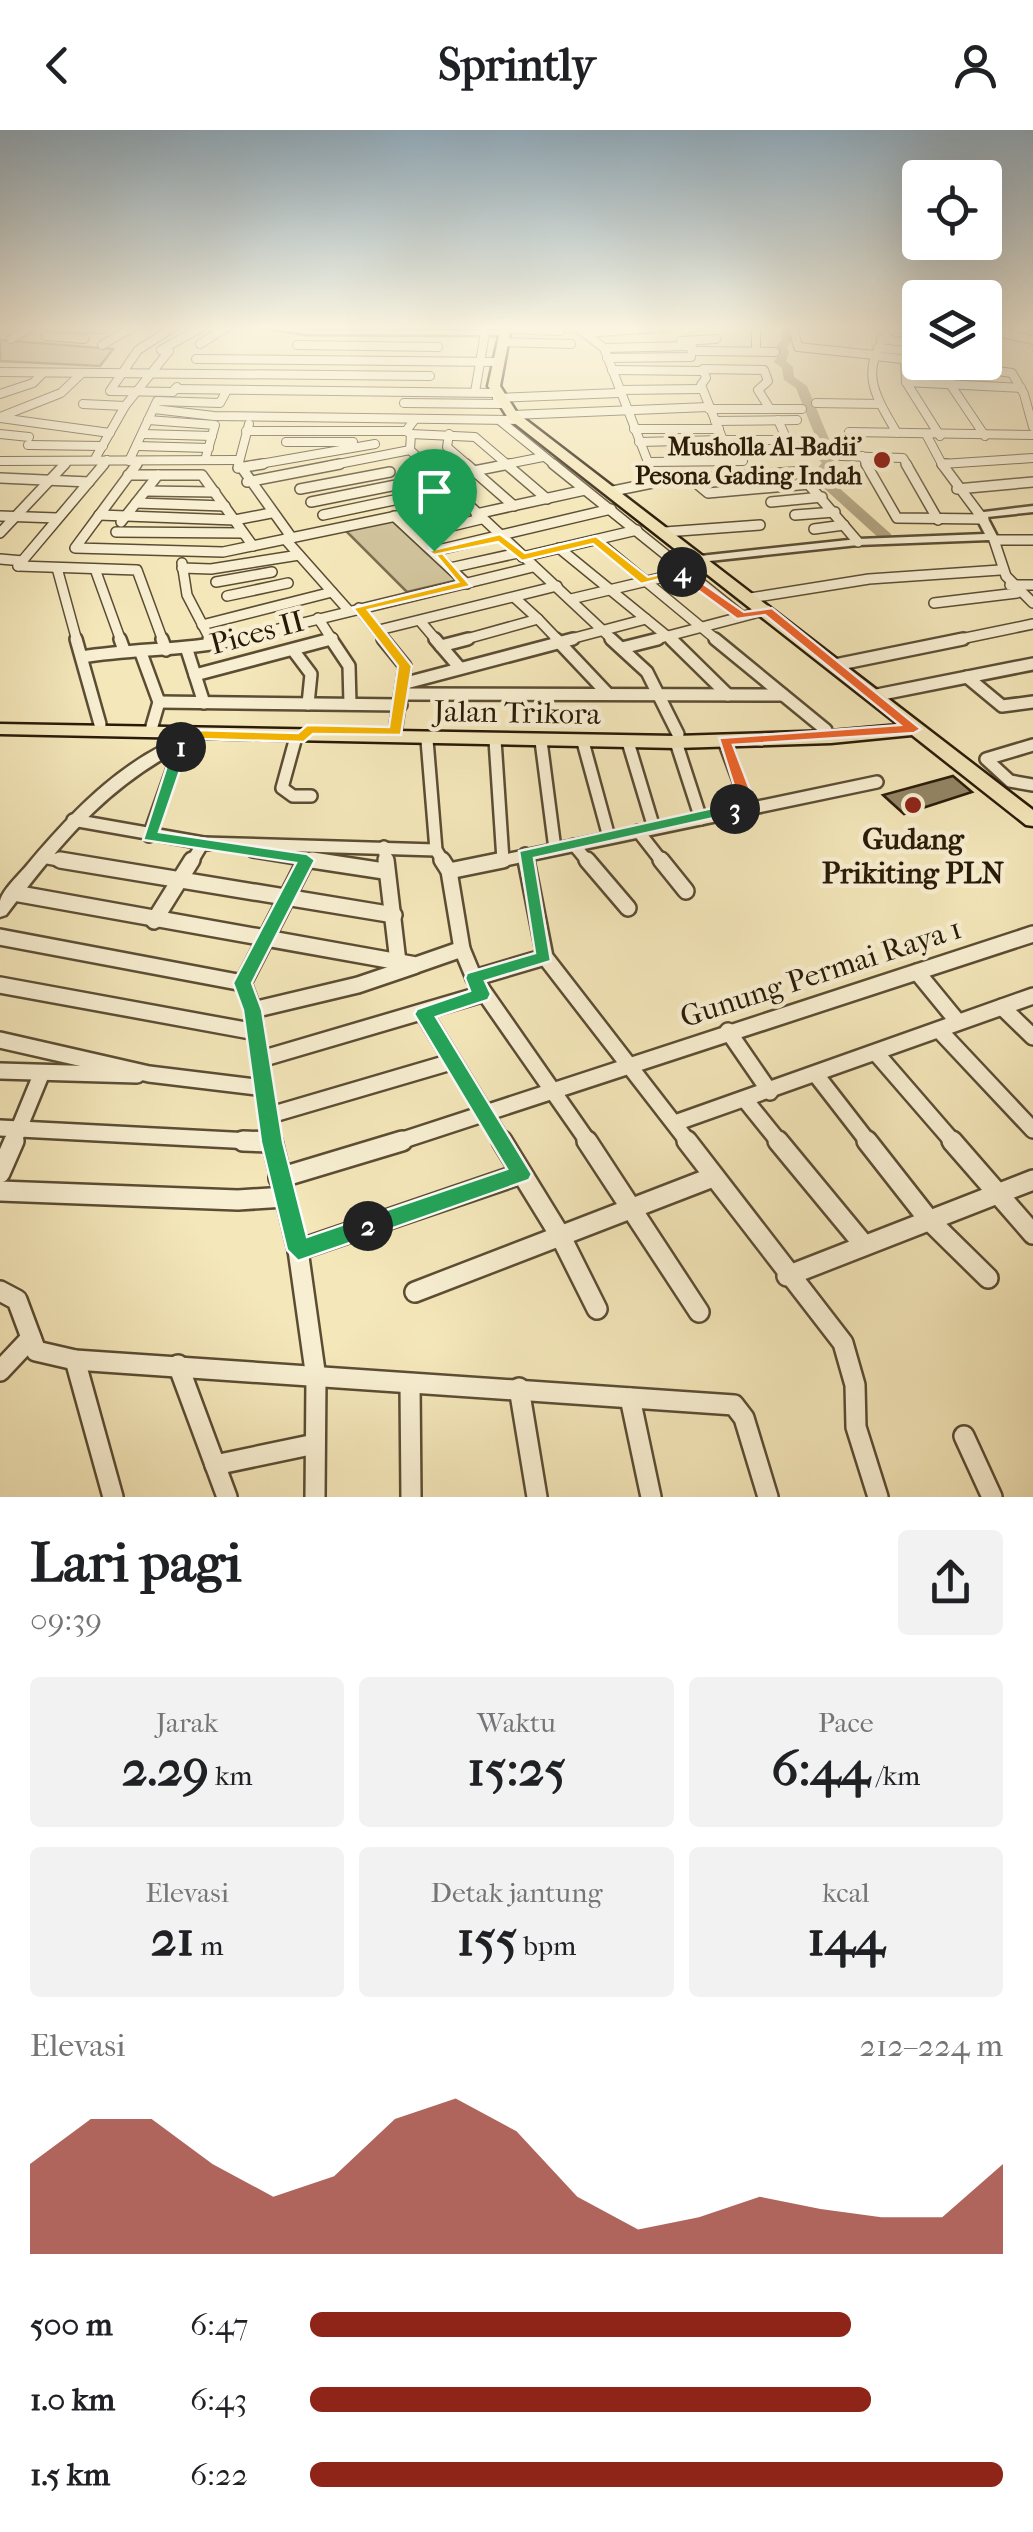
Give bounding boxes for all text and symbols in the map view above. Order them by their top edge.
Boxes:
icon: back [30,38,85,93]
icon: person [948,38,1003,93]
text: Sprintly [438,39,595,92]
map controls [902,160,1002,380]
button: locate [902,160,1002,260]
button: layers [902,280,1002,380]
place label: Musholla Al-Badii' Pesona Gading Indah [635,432,863,490]
pin [392,449,477,552]
marker: Musholla Al-Badii' Pesona Gading Indah [871,449,893,471]
icon: arrive [407,464,462,519]
pin: 4 [657,547,707,597]
text: 4 [674,555,690,588]
street label: Pices II [206,604,308,662]
street label: Jalan Trikora [431,694,602,732]
pin: 1 [156,722,206,772]
text: 1 [176,730,186,763]
pin: 3 [710,784,760,834]
text: 3 [729,792,741,825]
marker: Gudang Prikiting PLN [902,794,924,816]
place label: Gudang Prikiting PLN [822,822,1004,891]
street label: Gunung Permai Raya 1 [676,911,966,1035]
pin: 2 [343,1201,393,1251]
text: 2 [361,1209,375,1242]
button: share [898,1530,1003,1635]
text: Lari pagi [30,1531,241,1595]
text: 09:39 [30,1601,102,1638]
text: Jarak [156,1706,218,1739]
text: Waktu [477,1706,556,1739]
text: Pace [818,1706,874,1739]
text: 2.29 [122,1739,209,1798]
text: 15:25 [467,1739,566,1798]
text: 6:44 [771,1739,870,1798]
text: km [209,1759,253,1792]
text: /km [870,1759,920,1792]
text: Elevasi [145,1876,229,1909]
text: Detak jantung [431,1876,602,1909]
text: kcal [822,1876,869,1909]
text: 21 [151,1909,194,1968]
text: 155 [457,1909,517,1968]
text: 144 [807,1909,884,1968]
text: m [194,1929,224,1962]
text: bpm [517,1929,576,1962]
text: Elevasi [30,2027,125,2064]
text: 212–224 m [859,2027,1003,2064]
text: 500 m [30,2306,113,2343]
text: 6:47 [190,2306,249,2343]
text: 1.0 km [30,2381,115,2418]
text: 6:43 [190,2381,247,2418]
text: 1.5 km [30,2456,110,2493]
text: 6:22 [190,2456,248,2493]

